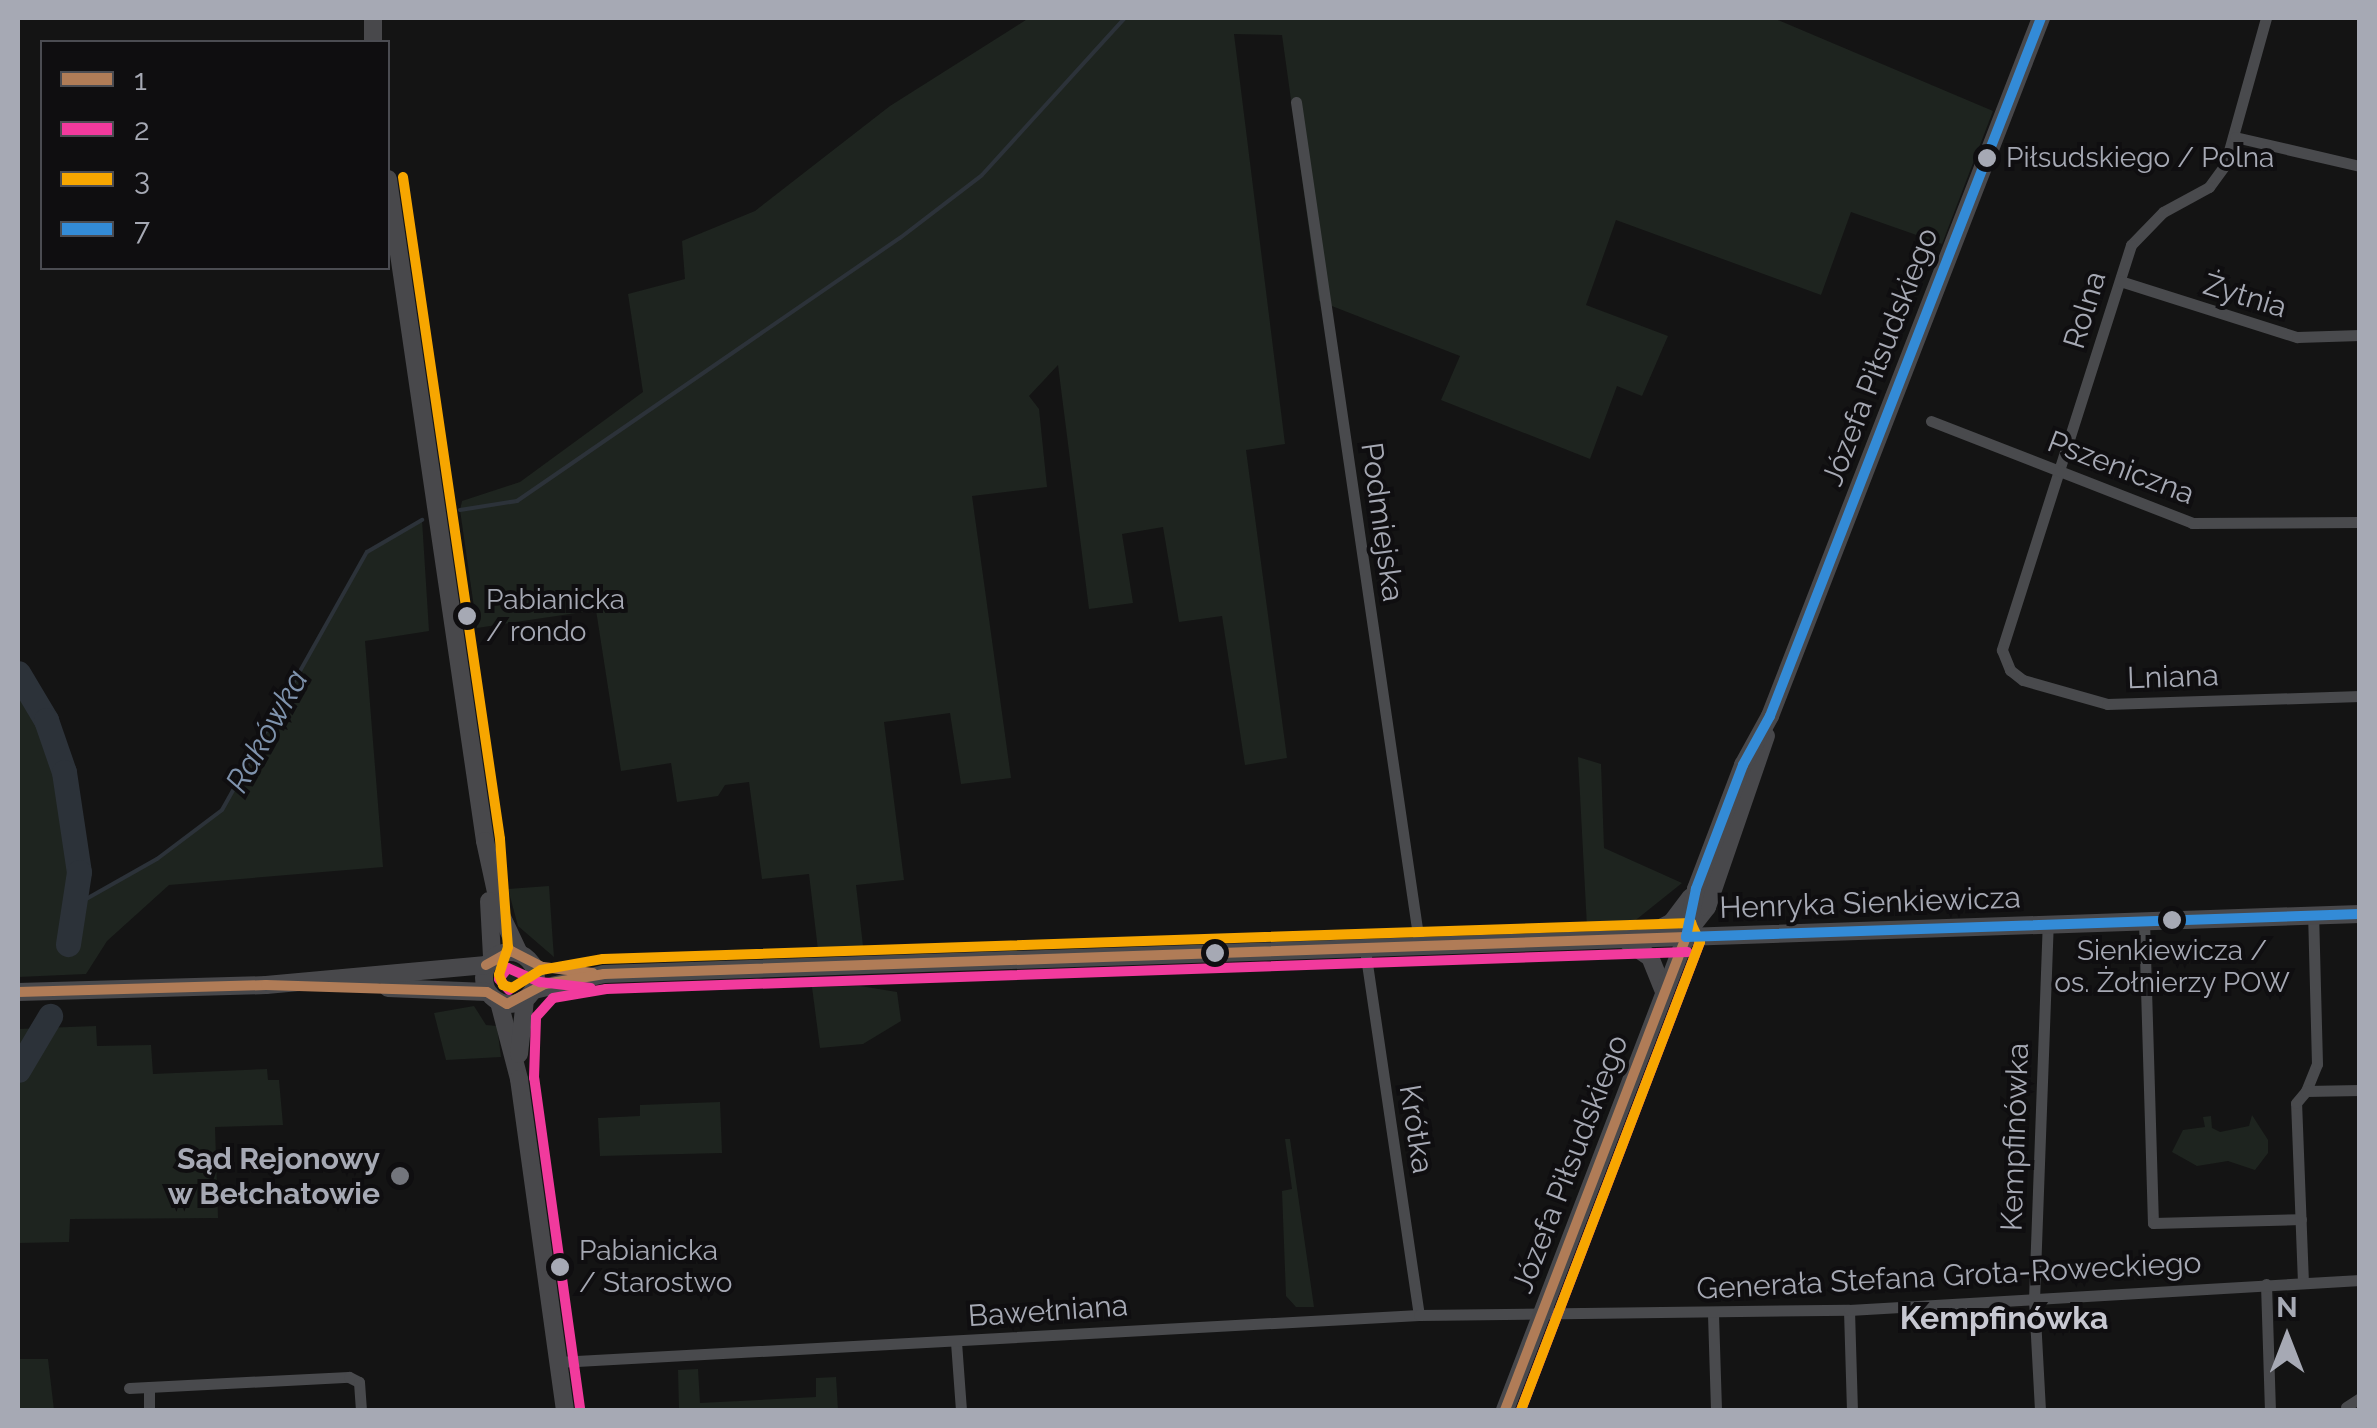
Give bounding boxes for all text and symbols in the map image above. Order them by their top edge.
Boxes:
legend [40,40,390,270]
text: 1 [134,62,147,97]
text: 2 [134,112,150,147]
place label: Piłsudskiego / Polna [2006,141,2274,175]
marker: Piłsudskiego / Polna [1977,148,1997,168]
text: 3 [134,162,150,197]
text: 7 [134,212,150,247]
street label: Józefa Piłsudskiego [1814,223,1946,491]
street label: Żytnia [2199,266,2291,326]
street label: Rolna [2056,267,2114,353]
street label: Pszeniczna [2043,424,2199,512]
street label: Podmiejska [1353,440,1411,604]
place label: Pabianicka / rondo [486,583,625,649]
marker: Pabianicka / rondo [457,606,477,626]
street label: Lniana [2127,657,2219,697]
water label: Rakówka [218,663,316,799]
street label: Henryka Sienkiewicza [1719,880,2021,926]
marker: Sienkiewicza / os. Żołnierzy POW [2162,910,2182,930]
place label: Sienkiewicza / os. Żołnierzy POW [2054,934,2290,1000]
unlabelled marker [1205,943,1225,963]
street label: Józefa Piłsudskiego [1504,1030,1636,1298]
street label: Kempfinówka [1994,1042,2036,1232]
street label: Krótka [1391,1082,1441,1176]
place label: Sąd Rejonowy w Bełchatowie [167,1141,380,1212]
marker: Sąd Rejonowy w Bełchatowie [389,1165,411,1187]
place label: Pabianicka / Starostwo [579,1234,732,1300]
street label: Generała Stefana Grota-Roweckiego [1696,1245,2202,1307]
marker: Pabianicka / Starostwo [550,1257,570,1277]
street label: Bawełniana [967,1287,1129,1335]
north arrow [2237,1288,2337,1388]
text: N [2276,1291,2298,1324]
district label: Kempfinówka [1900,1299,2108,1337]

